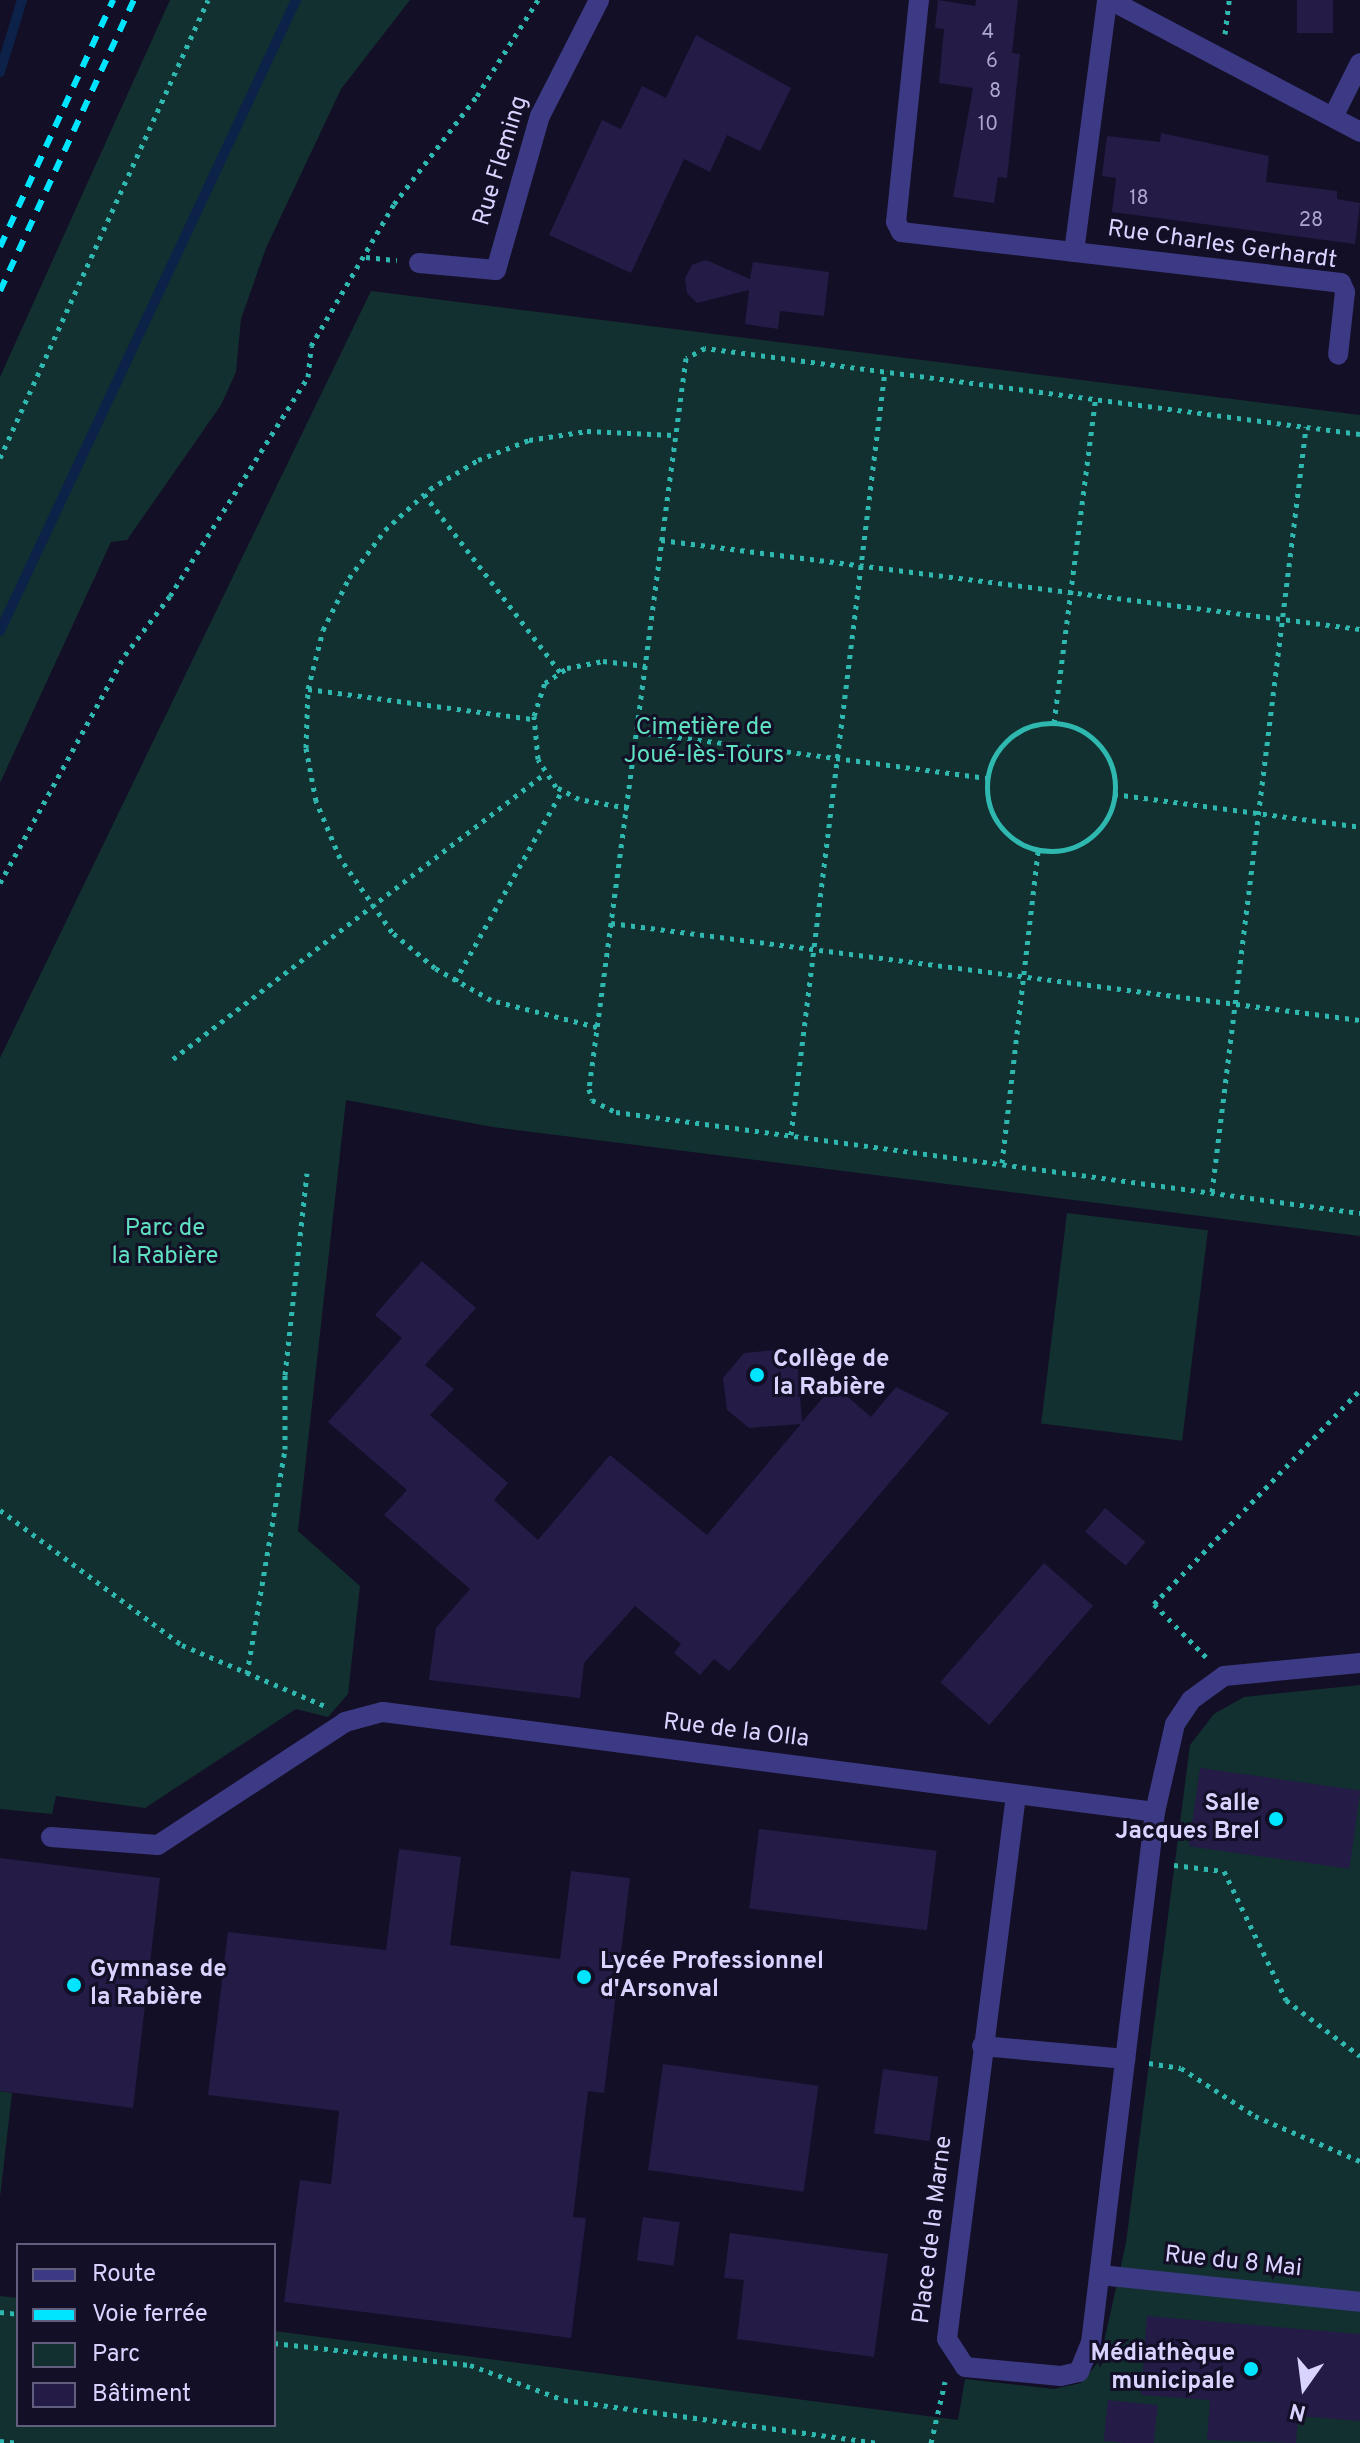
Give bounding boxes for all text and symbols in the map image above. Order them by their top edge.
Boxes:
house number: 4 [982,21,994,45]
house number: 6 [986,50,998,74]
house number: 8 [989,80,1001,104]
street label: Rue Fleming [469,93,535,229]
house number: 10 [978,113,998,137]
house number: 18 [1129,187,1149,211]
house number: 28 [1299,209,1323,233]
street label: Rue Charles Gerhardt [1105,216,1339,276]
park label: Cimetière de Joué-lès-Tours [624,715,784,771]
park label: Parc de la Rabière [111,1216,219,1272]
place label: Collège de la Rabière [773,1347,889,1403]
marker: Collège de la Rabière [748,1366,766,1384]
street label: Rue de la Olla [661,1709,811,1755]
place label: Salle Jacques Brel [1115,1791,1260,1847]
marker: Salle Jacques Brel [1267,1810,1285,1828]
place label: Lycée Professionnel d'Arsonval [600,1949,824,2005]
place label: Gymnase de la Rabière [90,1957,227,2013]
marker: Lycée Professionnel d'Arsonval [575,1968,593,1986]
marker: Gymnase de la Rabière [65,1976,83,1994]
street label: Place de la Marne [908,2134,960,2326]
street label: Rue du 8 Mai [1163,2241,1303,2285]
legend [16,2243,276,2427]
text: Route [92,2260,156,2290]
text: Voie ferrée [92,2300,208,2330]
text: Parc [92,2340,140,2370]
place label: Médiathèque municipale [1091,2341,1235,2397]
north arrow [1264,2347,1344,2427]
marker: Médiathèque municipale [1242,2360,1260,2378]
text: Bâtiment [92,2380,191,2410]
text: N [1287,2396,1309,2426]

